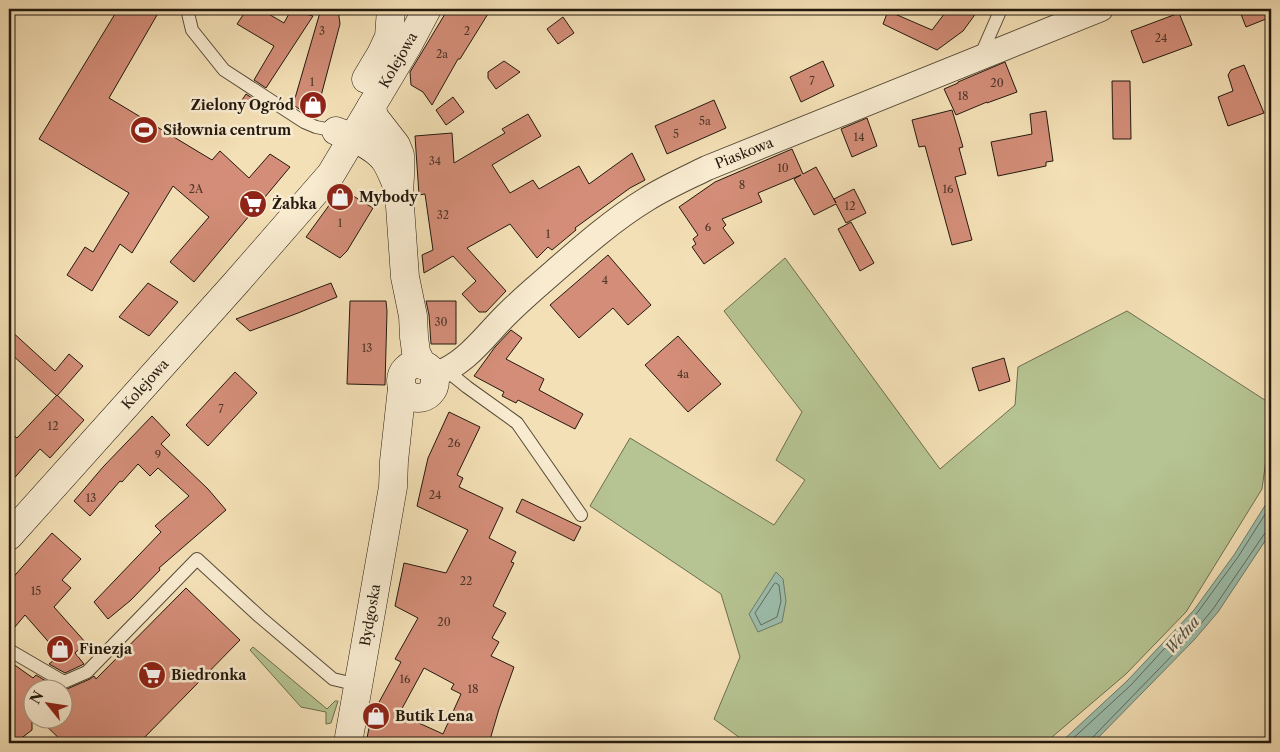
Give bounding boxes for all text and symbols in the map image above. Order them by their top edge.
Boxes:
house number: 3 [319,24,325,38]
house number: 2 [464,24,470,38]
street label: Kolejowa [375,28,422,91]
house number: 24 [1155,31,1167,45]
house number: 2a [436,47,448,61]
house number: 7 [809,74,815,88]
house number: 1 [310,75,315,89]
house number: 20 [990,76,1004,90]
house number: 18 [957,89,969,103]
shop icon: Zielony Ogród [298,90,328,120]
place label: Zielony Ogród [191,96,295,114]
house number: 5a [699,114,711,128]
sports icon: Siłownia centrum [129,115,159,145]
place label: Siłownia centrum [163,121,291,139]
house number: 5 [673,127,679,141]
house number: 14 [854,130,864,144]
street label: Piaskowa [712,133,776,173]
house number: 34 [429,154,441,168]
house number: 10 [777,161,789,175]
house number: 8 [739,178,745,192]
house number: 2A [189,182,204,196]
shop icon: Mybody [325,182,355,212]
house number: 16 [942,182,954,196]
place label: Mybody [359,188,418,206]
supermarket icon: Żabka [238,189,268,219]
place label: Żabka [272,195,317,213]
house number: 12 [845,199,855,213]
house number: 32 [437,208,449,222]
house number: 1 [338,216,343,230]
house number: 6 [705,220,712,234]
house number: 1 [546,227,551,241]
house number: 4 [602,273,608,287]
house number: 30 [434,315,448,329]
house number: 13 [362,341,372,355]
street label: Kolejowa [118,355,173,413]
house number: 4a [677,367,689,381]
house number: 7 [218,402,224,416]
house number: 12 [48,419,58,433]
house number: 26 [448,436,461,450]
house number: 9 [155,448,161,462]
house number: 24 [429,488,441,502]
house number: 13 [86,491,96,505]
house number: 22 [460,574,472,588]
street label: Bydgoska [356,582,384,647]
house number: 15 [31,584,41,598]
water label: Wełna [1161,612,1204,658]
house number: 20 [437,615,451,629]
shop icon: Finezja [45,634,75,664]
place label: Finezja [79,640,133,658]
supermarket icon: Biedronka [137,660,167,690]
place label: Biedronka [171,666,247,684]
house number: 16 [399,672,411,686]
north arrow [22,680,72,730]
house number: 18 [467,682,479,696]
text: N [26,688,48,707]
shop icon: Butik Lena [361,701,391,731]
place label: Butik Lena [395,707,474,725]

